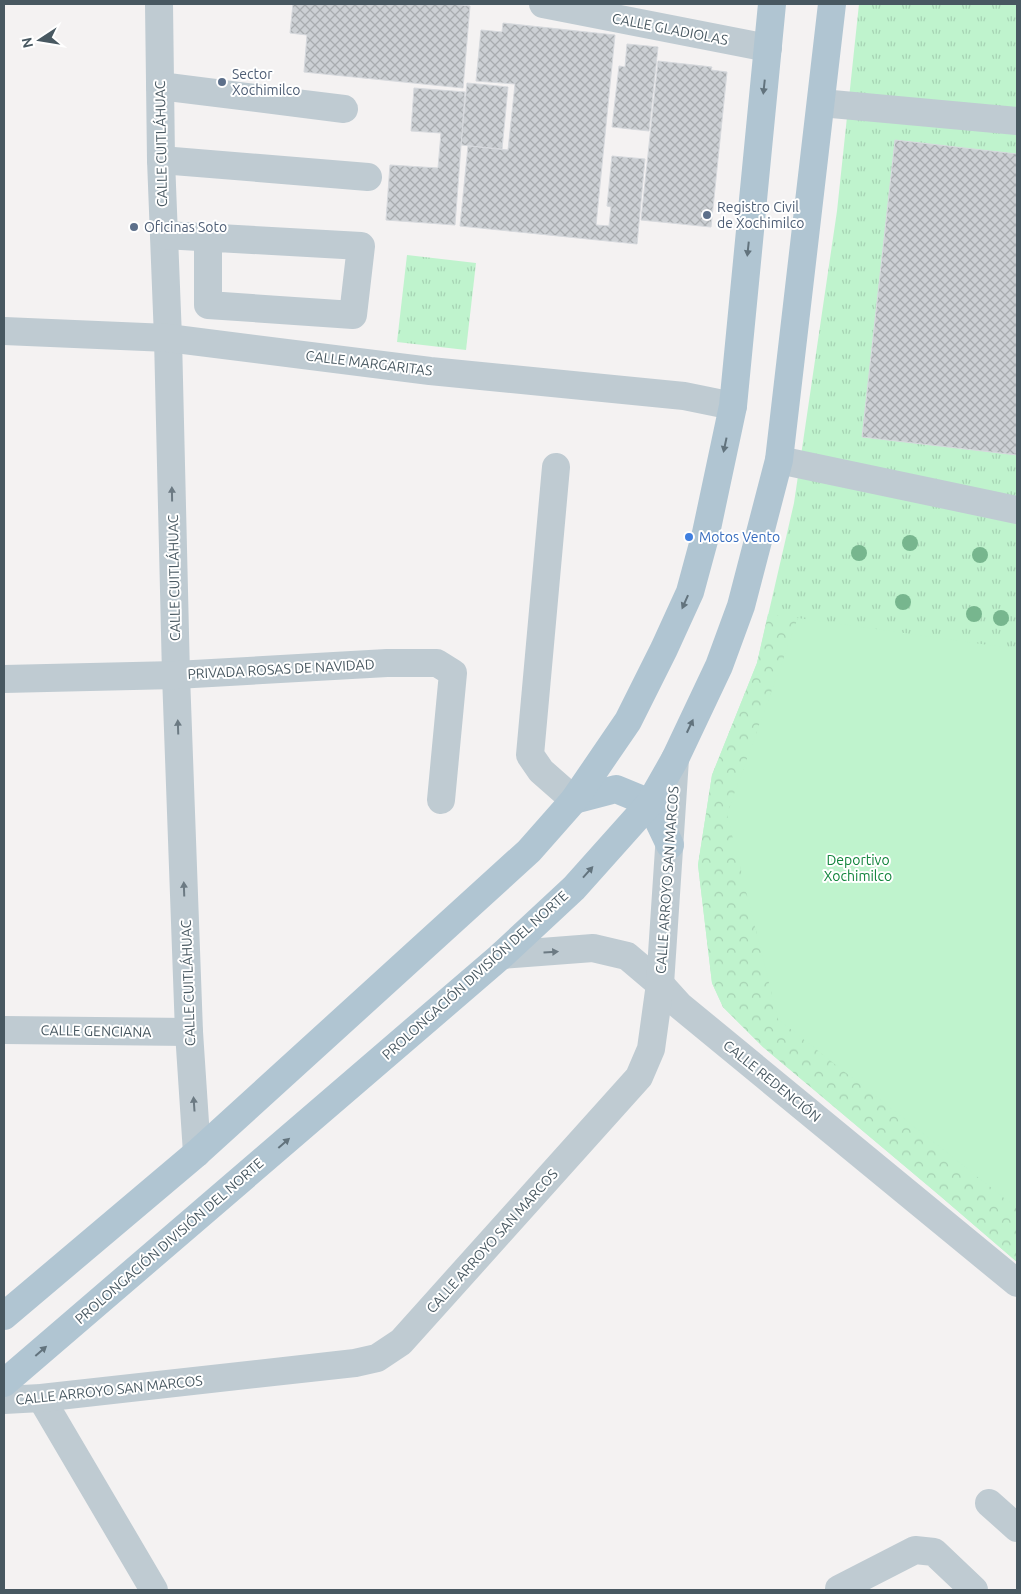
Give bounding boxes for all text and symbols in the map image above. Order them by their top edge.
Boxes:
street label: CALLE GLADIOLAS [611,10,729,48]
north arrow [15,15,65,65]
text: N [18,36,36,49]
place label: Sector Xochimilco [232,66,300,98]
marker: Sector Xochimilco [216,76,228,88]
one-way arrow [760,79,768,95]
street label: CALLE CUITLÁHUAC [151,80,170,207]
place label: Registro Civil de Xochimilco [717,199,805,231]
marker: Registro Civil de Xochimilco [701,209,713,221]
place label: Oficinas Soto [144,219,227,235]
marker: Oficinas Soto [128,221,140,233]
one-way arrow [744,241,752,257]
street label: CALLE MARGARITAS [305,347,433,379]
one-way arrow [721,437,729,452]
one-way arrow [167,486,175,502]
street label: CALLE CUITLÁHUAC [164,514,183,641]
place label: Motos Vento [699,529,780,545]
marker: Motos Vento [683,531,695,543]
one-way arrow [681,595,689,609]
street label: PRIVADA ROSAS DE NAVIDAD [187,656,375,682]
one-way arrow [173,719,181,735]
one-way arrow [687,719,695,733]
street label: CALLE ARROYO SAN MARCOS [652,786,682,974]
park label: Deportivo Xochimilco [824,852,892,884]
one-way arrow [582,867,594,879]
one-way arrow [180,881,188,897]
street label: PROLONGACIÓN DIVISIÓN DEL NORTE [378,887,571,1063]
street label: CALLE CUITLÁHUAC [177,919,198,1046]
one-way arrow [543,948,559,956]
street label: CALLE GENCIANA [40,1022,152,1040]
street label: CALLE REDENCIÓN [720,1036,825,1125]
one-way arrow [189,1096,197,1112]
one-way arrow [277,1137,289,1149]
street label: PROLONGACIÓN DIVISIÓN DEL NORTE [71,1154,266,1327]
street label: CALLE ARROYO SAN MARCOS [423,1166,561,1316]
one-way arrow [34,1346,47,1357]
street label: CALLE ARROYO SAN MARCOS [15,1372,203,1408]

